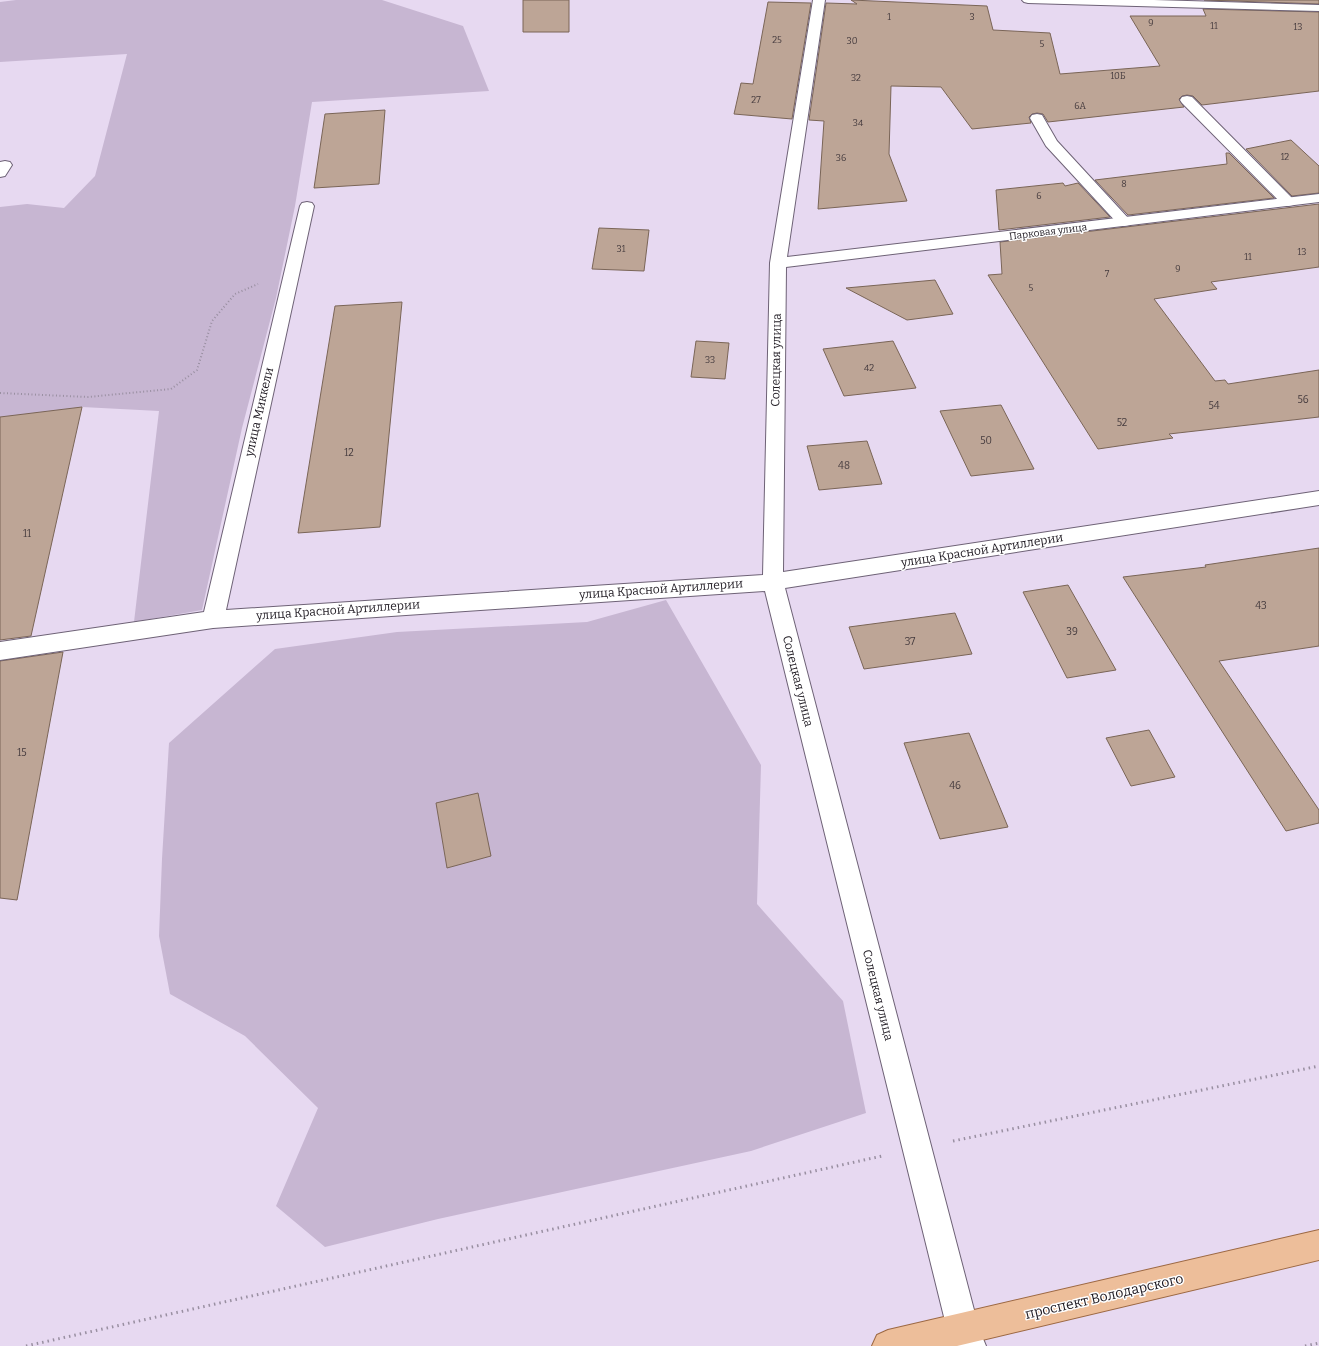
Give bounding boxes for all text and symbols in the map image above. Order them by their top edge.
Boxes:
house number: 1 [887,12,891,22]
house number: 3 [969,12,975,22]
house number: 9 [1148,18,1154,28]
house number: 11 [1210,21,1218,31]
house number: 13 [1294,22,1302,32]
house number: 25 [772,35,782,45]
house number: 30 [847,36,858,46]
house number: 5 [1040,39,1045,49]
house number: 10Б [1110,71,1126,81]
house number: 32 [851,73,861,83]
house number: 27 [751,95,761,105]
house number: 6А [1074,101,1086,111]
house number: 34 [853,118,864,128]
house number: 12 [1281,152,1289,162]
house number: 36 [836,153,846,163]
house number: 8 [1121,179,1127,189]
house number: 6 [1036,191,1042,201]
street label: Парковая улица [1008,221,1088,243]
house number: 31 [617,244,626,254]
house number: 13 [1298,247,1306,257]
house number: 11 [1244,252,1252,262]
house number: 9 [1175,264,1181,274]
house number: 7 [1105,269,1110,279]
house number: 5 [1029,283,1034,293]
street label: Солецкая улица [768,313,784,407]
house number: 33 [705,355,715,365]
house number: 42 [864,363,874,373]
street label: улица Миккели [242,366,276,459]
house number: 56 [1297,394,1309,406]
house number: 54 [1208,400,1220,412]
house number: 52 [1117,417,1127,429]
house number: 50 [980,435,992,447]
house number: 12 [344,447,354,459]
house number: 48 [838,460,850,472]
house number: 11 [23,528,31,540]
street label: улица Красной Артиллерии [899,530,1064,570]
street label: улица Красной Артиллерии [578,576,743,602]
street label: улица Красной Артиллерии [255,597,420,623]
house number: 43 [1255,600,1267,612]
house number: 39 [1066,626,1078,638]
street label: Солецкая улица [780,634,816,728]
house number: 37 [905,636,915,648]
house number: 15 [17,747,27,759]
house number: 46 [949,780,961,792]
street label: Солецкая улица [860,948,896,1042]
street label: проспект Володарского [1023,1270,1185,1323]

